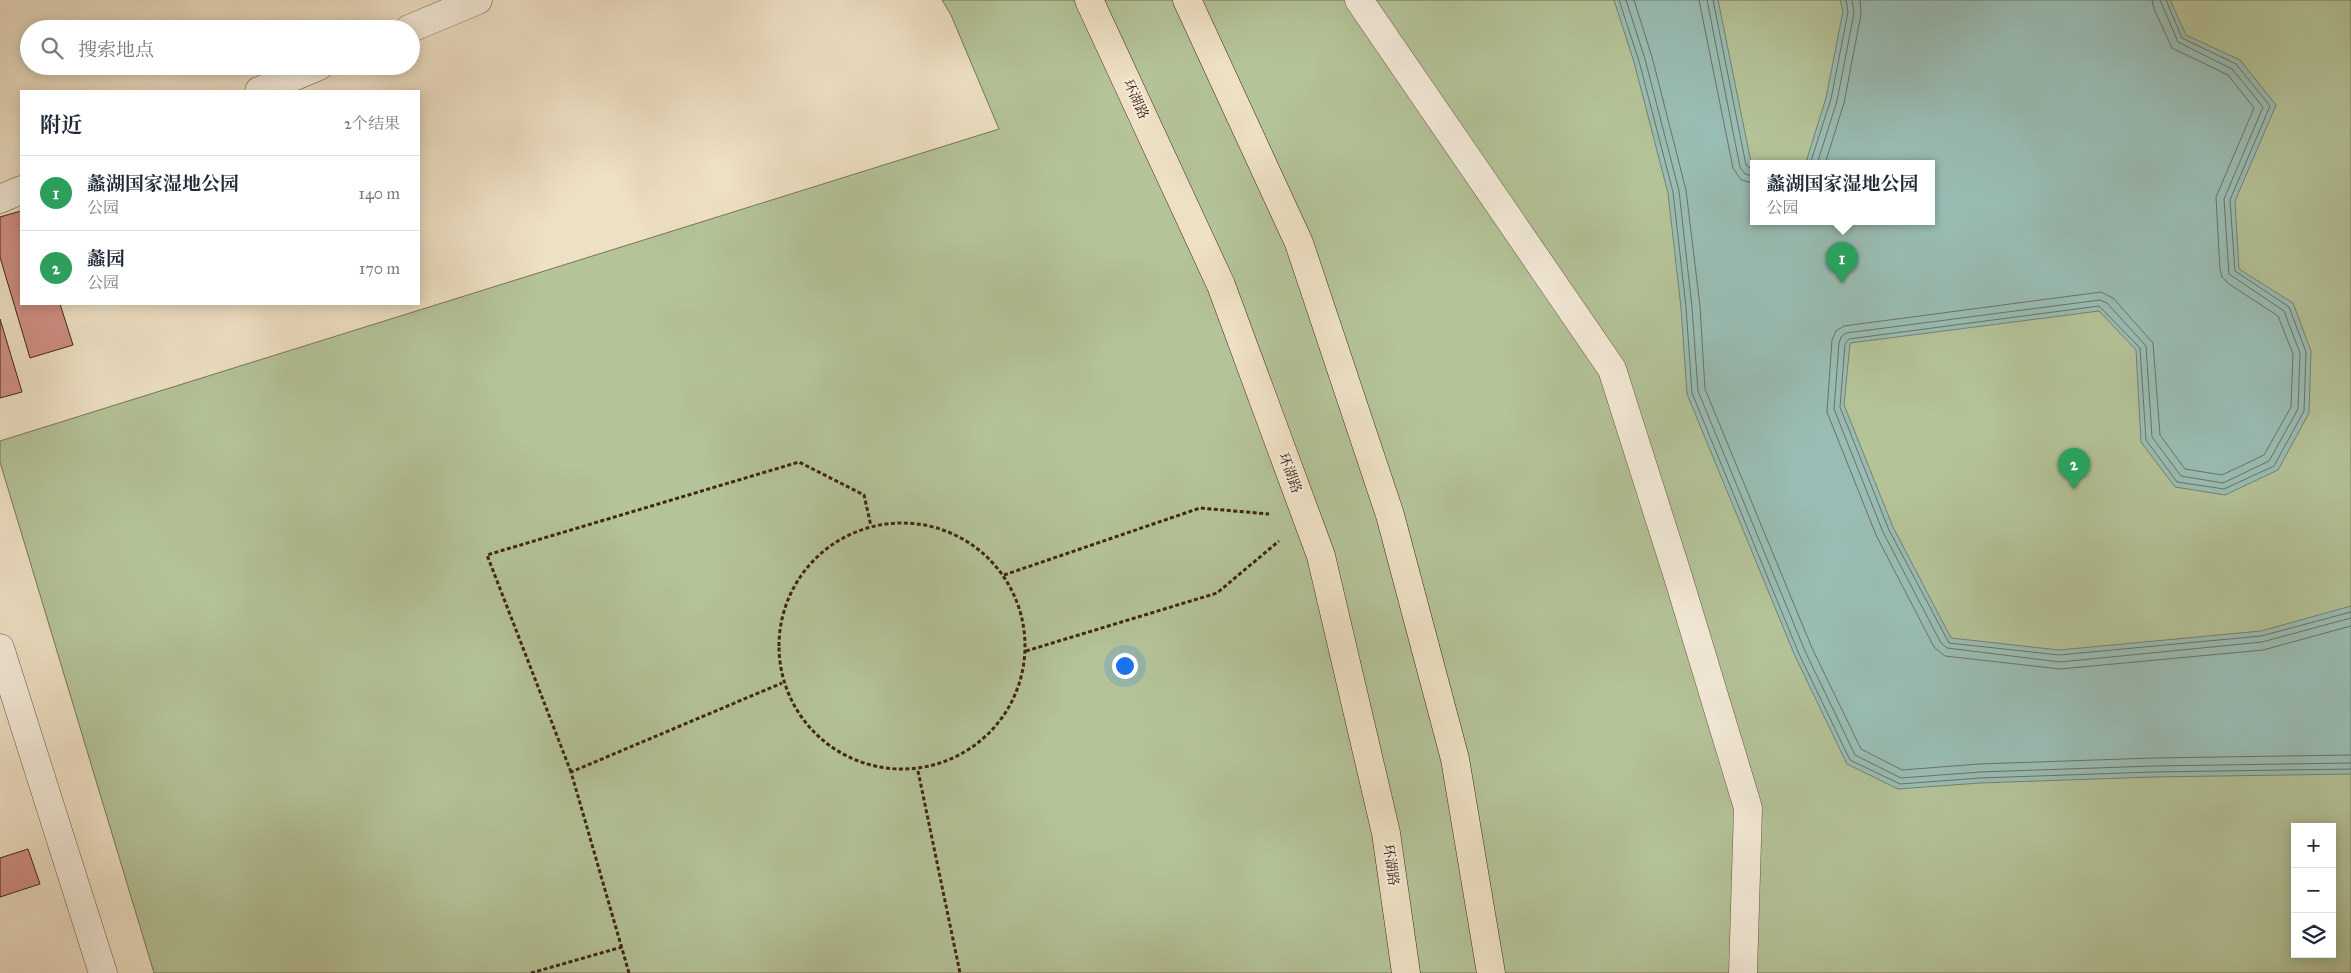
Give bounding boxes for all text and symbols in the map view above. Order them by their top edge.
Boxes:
search box [20,20,420,75]
icon: search [38,34,66,62]
text: 搜索地点 [78,38,154,61]
street label: 环湖路 [1120,76,1152,122]
text: 附近 [40,112,82,138]
text: 2个结果 [344,114,400,133]
popup [1750,160,1935,225]
text: 蠡湖国家湿地公园 [87,172,239,195]
text: 蠡湖国家湿地公园 [1766,172,1919,195]
text: 1 [53,184,59,203]
text: 140 m [359,184,400,203]
text: 公园 [87,198,119,217]
text: 公园 [1766,198,1799,217]
pin: 1 [1826,242,1858,283]
text: 蠡园 [87,247,125,270]
text: 2 [52,259,60,278]
text: 170 m [359,259,400,278]
text: 公园 [87,273,119,292]
pin: 2 [2058,448,2090,489]
street label: 环湖路 [1275,450,1305,496]
your location [1112,653,1138,679]
map controls [2291,823,2336,958]
button: + [2291,823,2336,868]
street label: 环湖路 [1380,843,1402,887]
button: − [2291,868,2336,913]
button: layers [2291,913,2336,958]

